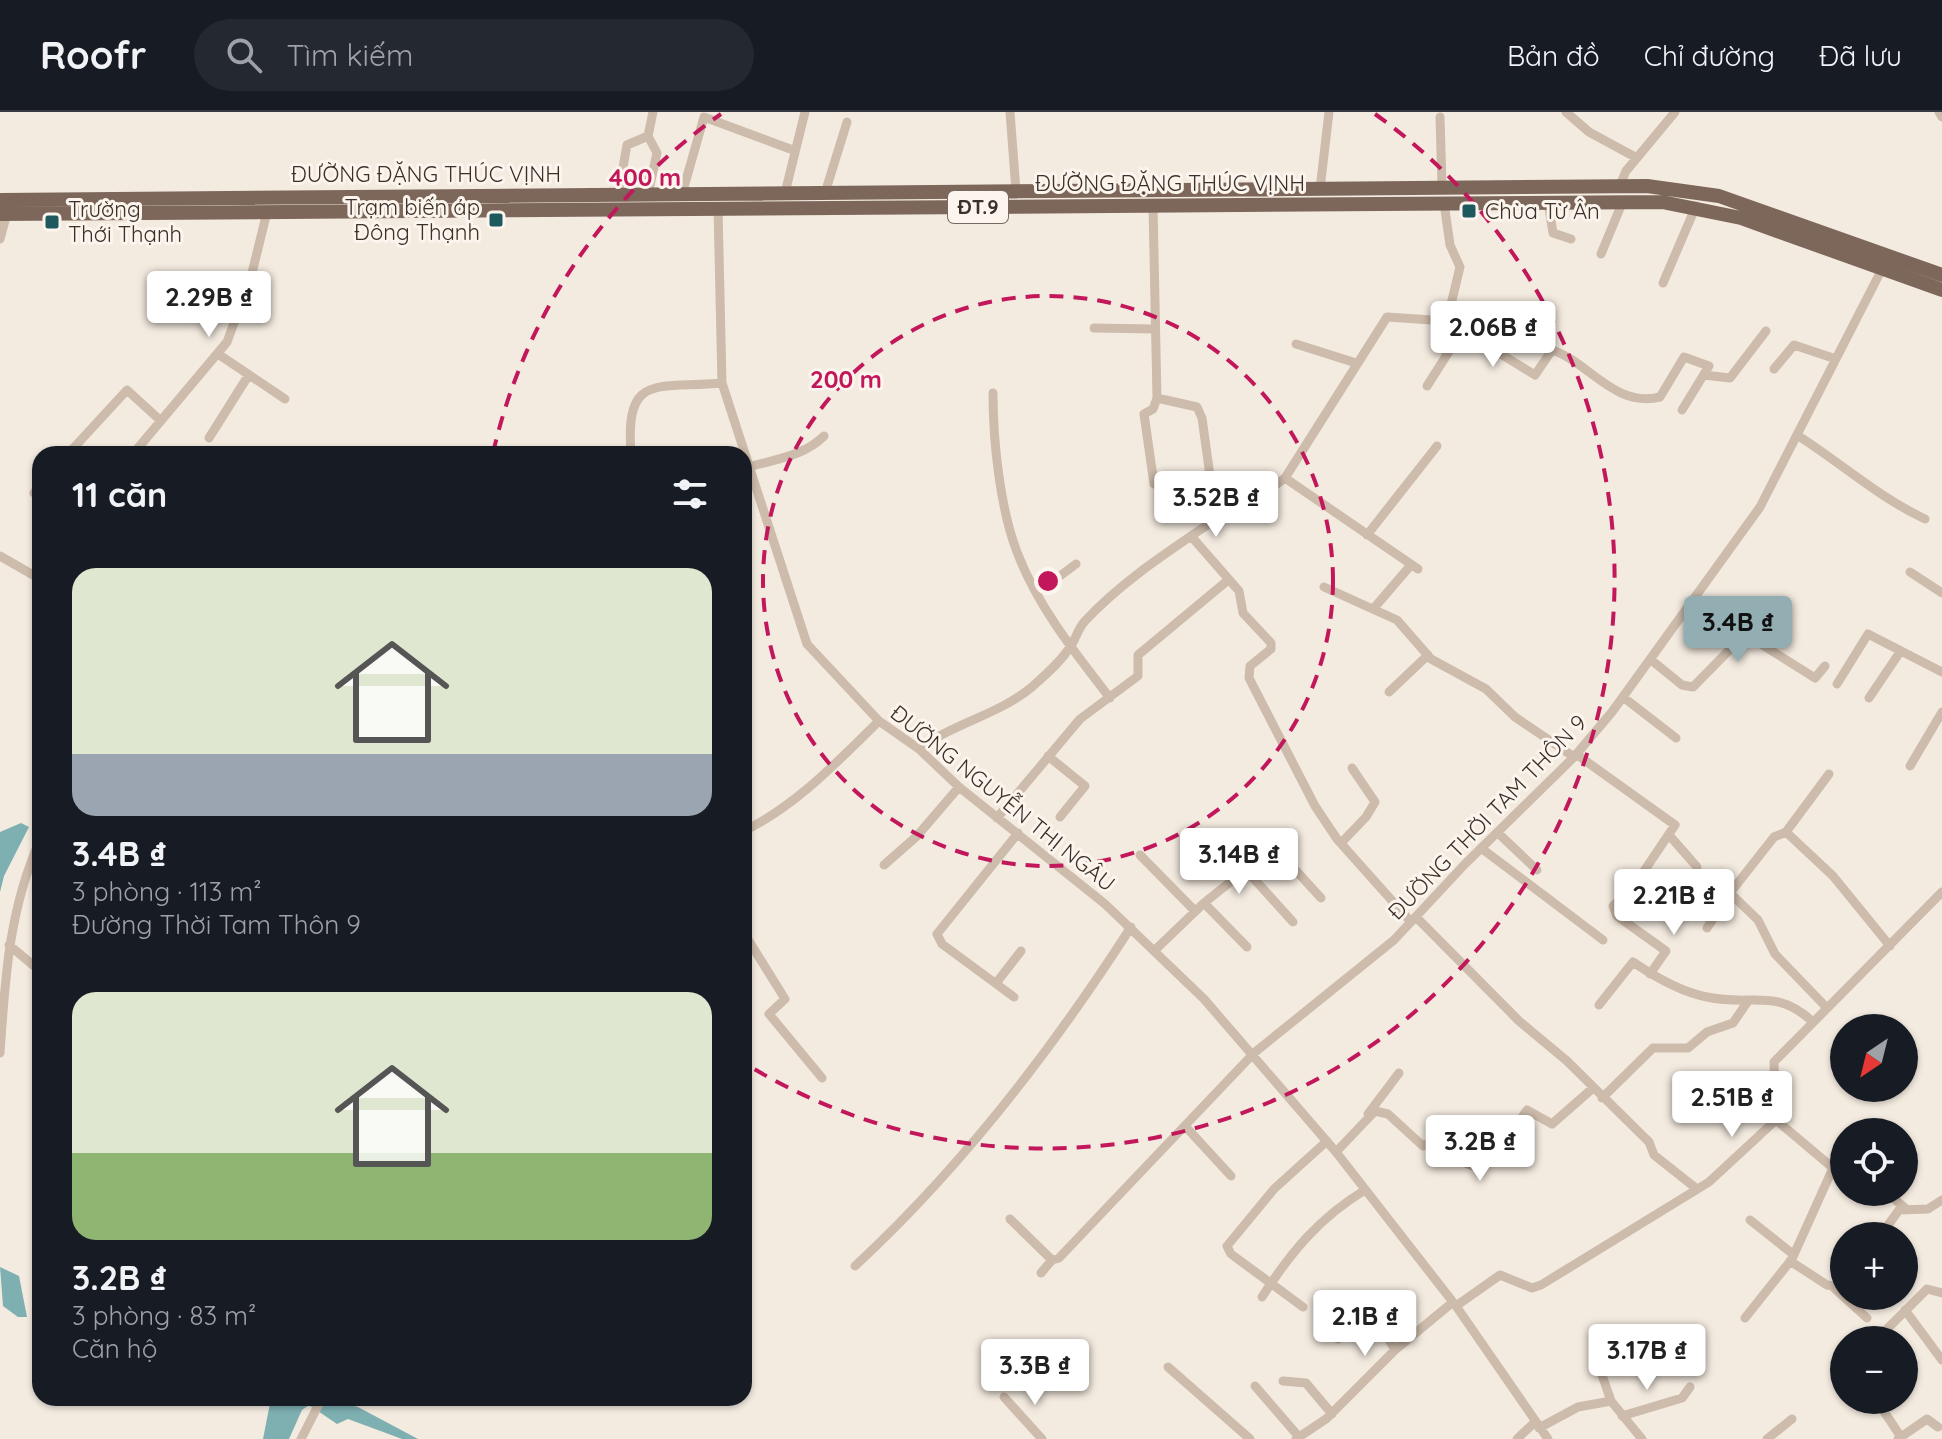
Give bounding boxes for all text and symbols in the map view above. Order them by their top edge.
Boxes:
search box [194,19,754,91]
text: Roofr [40,31,146,79]
icon: search [222,33,266,77]
text: Tìm kiếm [286,36,413,74]
text: Bản đồ [1507,38,1600,73]
text: Chỉ đường [1644,38,1775,73]
text: Đã lưu [1819,38,1902,73]
street label: ĐƯỜNG ĐẶNG THÚC VỊNH [291,160,561,188]
text: 400 m [609,162,681,192]
street label: ĐƯỜNG ĐẶNG THÚC VỊNH [1035,169,1305,197]
road number: ĐT.9 [948,191,1008,223]
place label: Trạm biến áp Đông Thạnh [345,193,480,246]
place label: Trường Thới Thạnh [68,195,182,248]
place label: Chùa Từ Ân [1485,197,1600,225]
marker: Chùa Từ Ân [1460,202,1478,220]
marker: Trạm biến áp Đông Thạnh [487,211,505,229]
marker: Trường Thới Thạnh [43,213,61,231]
pin: 2.29B ₫ [135,271,283,339]
text: 2.29B ₫ [165,280,253,313]
pin: 2.06B ₫ [1419,301,1567,369]
text: 2.06B ₫ [1449,310,1538,343]
text: 200 m [810,364,882,394]
pin: 3.52B ₫ [1142,471,1290,539]
icon: filters [668,472,712,516]
text: 11 căn [72,473,167,516]
text: 3.52B ₫ [1172,480,1260,513]
centre of rings [1034,567,1062,595]
pin: 3.4B ₫ [1673,596,1803,664]
text: 3.4B ₫ [1702,605,1774,638]
icon: home [320,620,464,764]
street label: ĐƯỜNG NGUYỄN THỊ NGÂU [885,698,1122,897]
street label: ĐƯỜNG THỜI TAM THÔN 9 [1382,709,1592,925]
pin: 3.14B ₫ [1165,828,1313,896]
text: 3.4B ₫ [72,832,167,875]
text: 3.14B ₫ [1198,837,1280,870]
pin: 2.21B ₫ [1600,869,1748,937]
text: 3 phòng · 113 m² [72,875,261,908]
text: 2.21B ₫ [1632,878,1716,911]
text: Đường Thời Tam Thôn 9 [72,908,361,941]
north arrow [1830,1014,1918,1102]
map controls [1830,1014,1918,1414]
icon: home [320,1044,464,1188]
pin: 2.51B ₫ [1658,1071,1806,1139]
text: 2.51B ₫ [1690,1080,1774,1113]
pin: 3.2B ₫ [1415,1115,1545,1183]
button: locate [1830,1118,1918,1206]
text: 3.2B ₫ [1444,1124,1516,1157]
button: + [1830,1222,1918,1310]
text: 3.2B ₫ [72,1256,167,1299]
pin: 2.1B ₫ [1300,1290,1430,1358]
text: 3 phòng · 83 m² [72,1299,256,1332]
text: 2.1B ₫ [1331,1299,1399,1332]
pin: 3.17B ₫ [1573,1324,1721,1392]
button: − [1830,1326,1918,1414]
text: Căn hộ [72,1332,157,1365]
text: 3.17B ₫ [1607,1333,1687,1366]
pin: 3.3B ₫ [970,1339,1100,1407]
text: 3.3B ₫ [999,1348,1071,1381]

